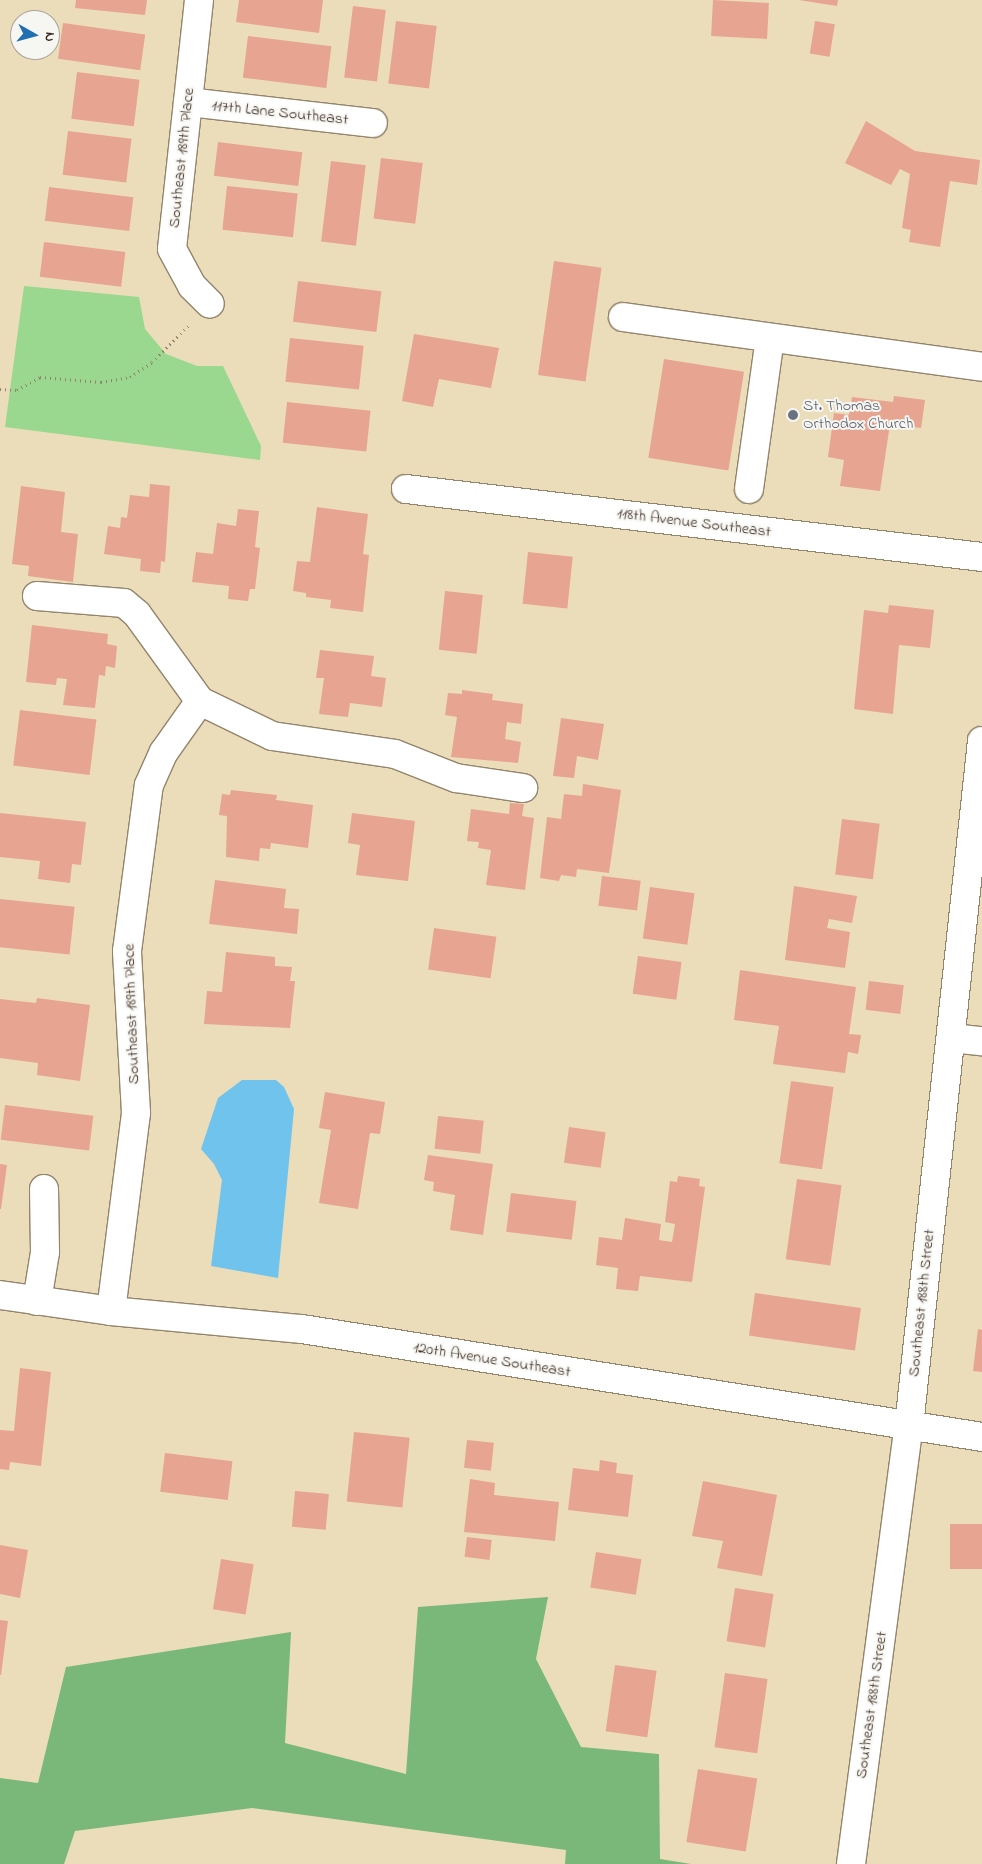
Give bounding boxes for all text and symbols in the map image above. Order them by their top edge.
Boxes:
north arrow [10,10,60,60]
text: N [38,31,60,43]
street label: Southeast 189th Place [165,87,199,229]
street label: 117th Lane Southeast [211,96,349,130]
place label: St. Thomas Orthodox Church [803,396,913,434]
marker: St. Thomas Orthodox Church [787,409,799,421]
street label: 118th Avenue Southeast [616,504,772,542]
street label: Southeast 189th Place [120,943,144,1085]
street label: Southeast 188th Street [905,1228,939,1378]
street label: 120th Avenue Southeast [412,1338,572,1382]
street label: Southeast 188th Street [852,1630,892,1780]

